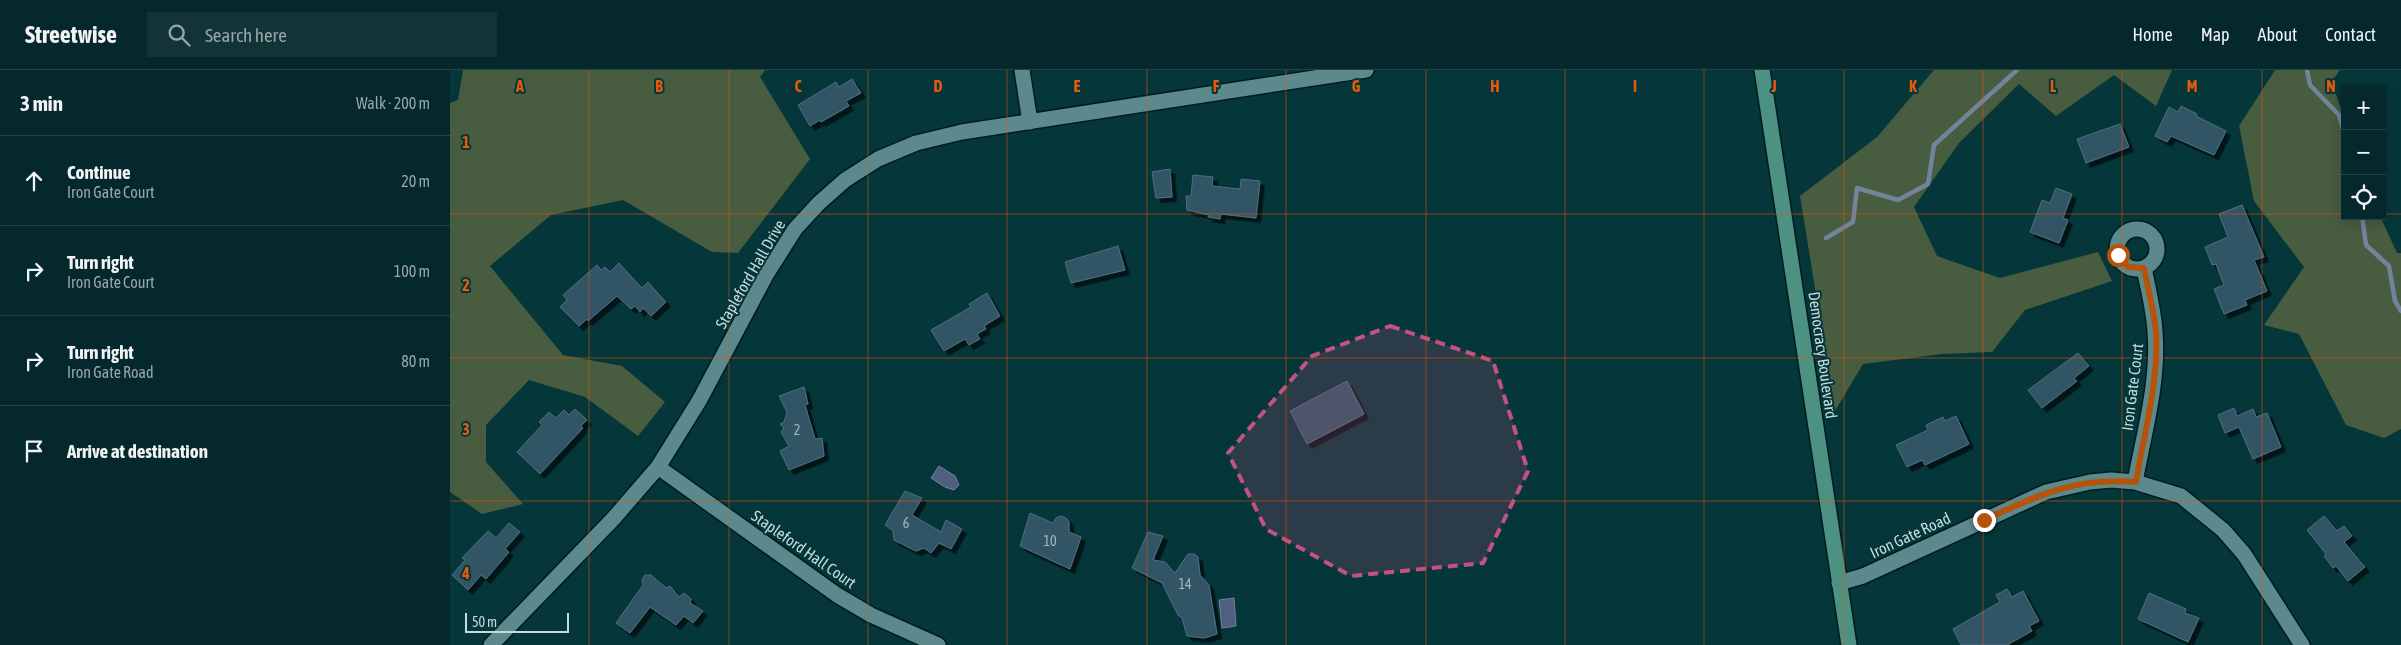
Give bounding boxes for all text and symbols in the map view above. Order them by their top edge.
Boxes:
search box [147,12,497,57]
text: Streetwise [25,21,117,48]
icon: search [165,21,193,49]
text: Search here [205,24,287,46]
text: Home [2133,24,2173,45]
text: Map [2201,24,2230,45]
text: About [2258,24,2297,45]
text: Contact [2325,24,2376,45]
text: A [515,77,524,95]
text: B [655,77,663,95]
text: C [794,77,802,95]
text: D [934,77,943,95]
text: E [1074,77,1081,95]
text: F [1213,77,1220,95]
text: G [1352,77,1361,95]
text: H [1490,77,1500,95]
text: I [1633,77,1637,95]
text: J [1770,77,1777,95]
text: K [1909,77,1917,95]
text: L [2050,77,2057,95]
text: M [2187,77,2197,95]
text: N [2326,77,2336,95]
map controls [2341,85,2386,220]
button: + [2341,85,2386,130]
text: 3 min [20,91,63,115]
text: Walk · 200 m [356,94,430,112]
button: − [2341,130,2386,175]
text: 1 [462,133,470,151]
text: Continue [67,161,131,183]
icon: ahead [20,167,48,195]
text: 20 m [401,172,430,190]
button: locate [2341,175,2386,220]
text: Iron Gate Court [67,183,155,201]
street label: Stapleford Hall Drive [712,216,789,332]
route start [2107,244,2130,267]
text: Turn right [67,251,134,273]
icon: right [20,257,48,285]
text: 100 m [394,262,430,280]
text: Iron Gate Court [67,273,155,291]
text: 2 [462,276,470,294]
street label: Democracy Boulevard [1804,290,1841,420]
text: Turn right [67,341,134,363]
street label: Iron Gate Court [2118,342,2146,432]
icon: right [20,347,48,375]
text: 80 m [401,352,430,370]
text: Iron Gate Road [67,363,154,381]
text: 3 [462,420,470,438]
house number: 2 [794,422,800,438]
icon: arrive [20,437,48,465]
text: Arrive at destination [67,440,208,462]
street label: Stapleford Hall Court [748,506,860,593]
street label: Iron Gate Road [1867,509,1953,561]
route end [1973,509,1996,532]
house number: 6 [903,515,910,531]
house number: 10 [1043,533,1057,549]
text: 4 [461,564,470,582]
house number: 14 [1178,576,1192,592]
scale bar [465,610,569,633]
text: 50 m [472,614,497,630]

